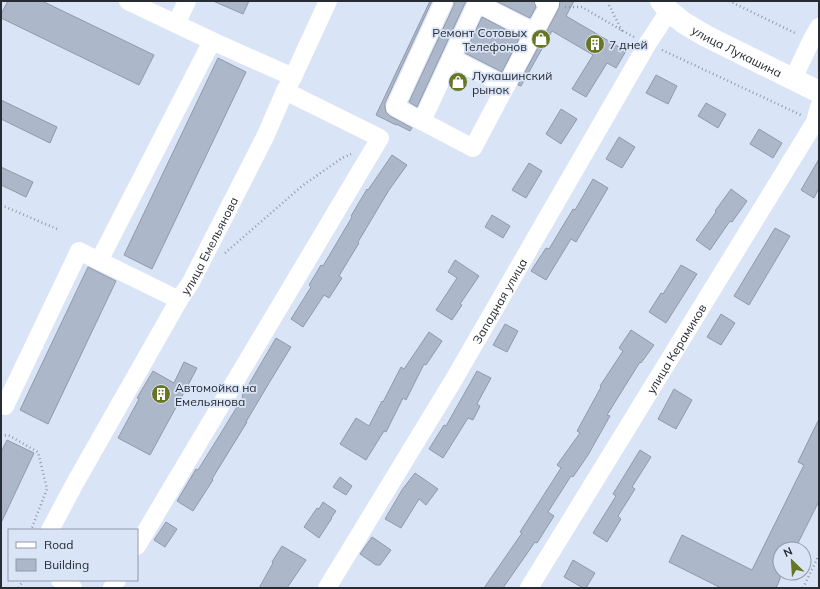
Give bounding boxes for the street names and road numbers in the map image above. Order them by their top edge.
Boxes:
street label: улица Лукашина [689,22,785,80]
street label: улица Емельянова [177,194,241,297]
street label: Западная улица [469,255,530,346]
street label: улица Керамиков [643,301,709,396]

